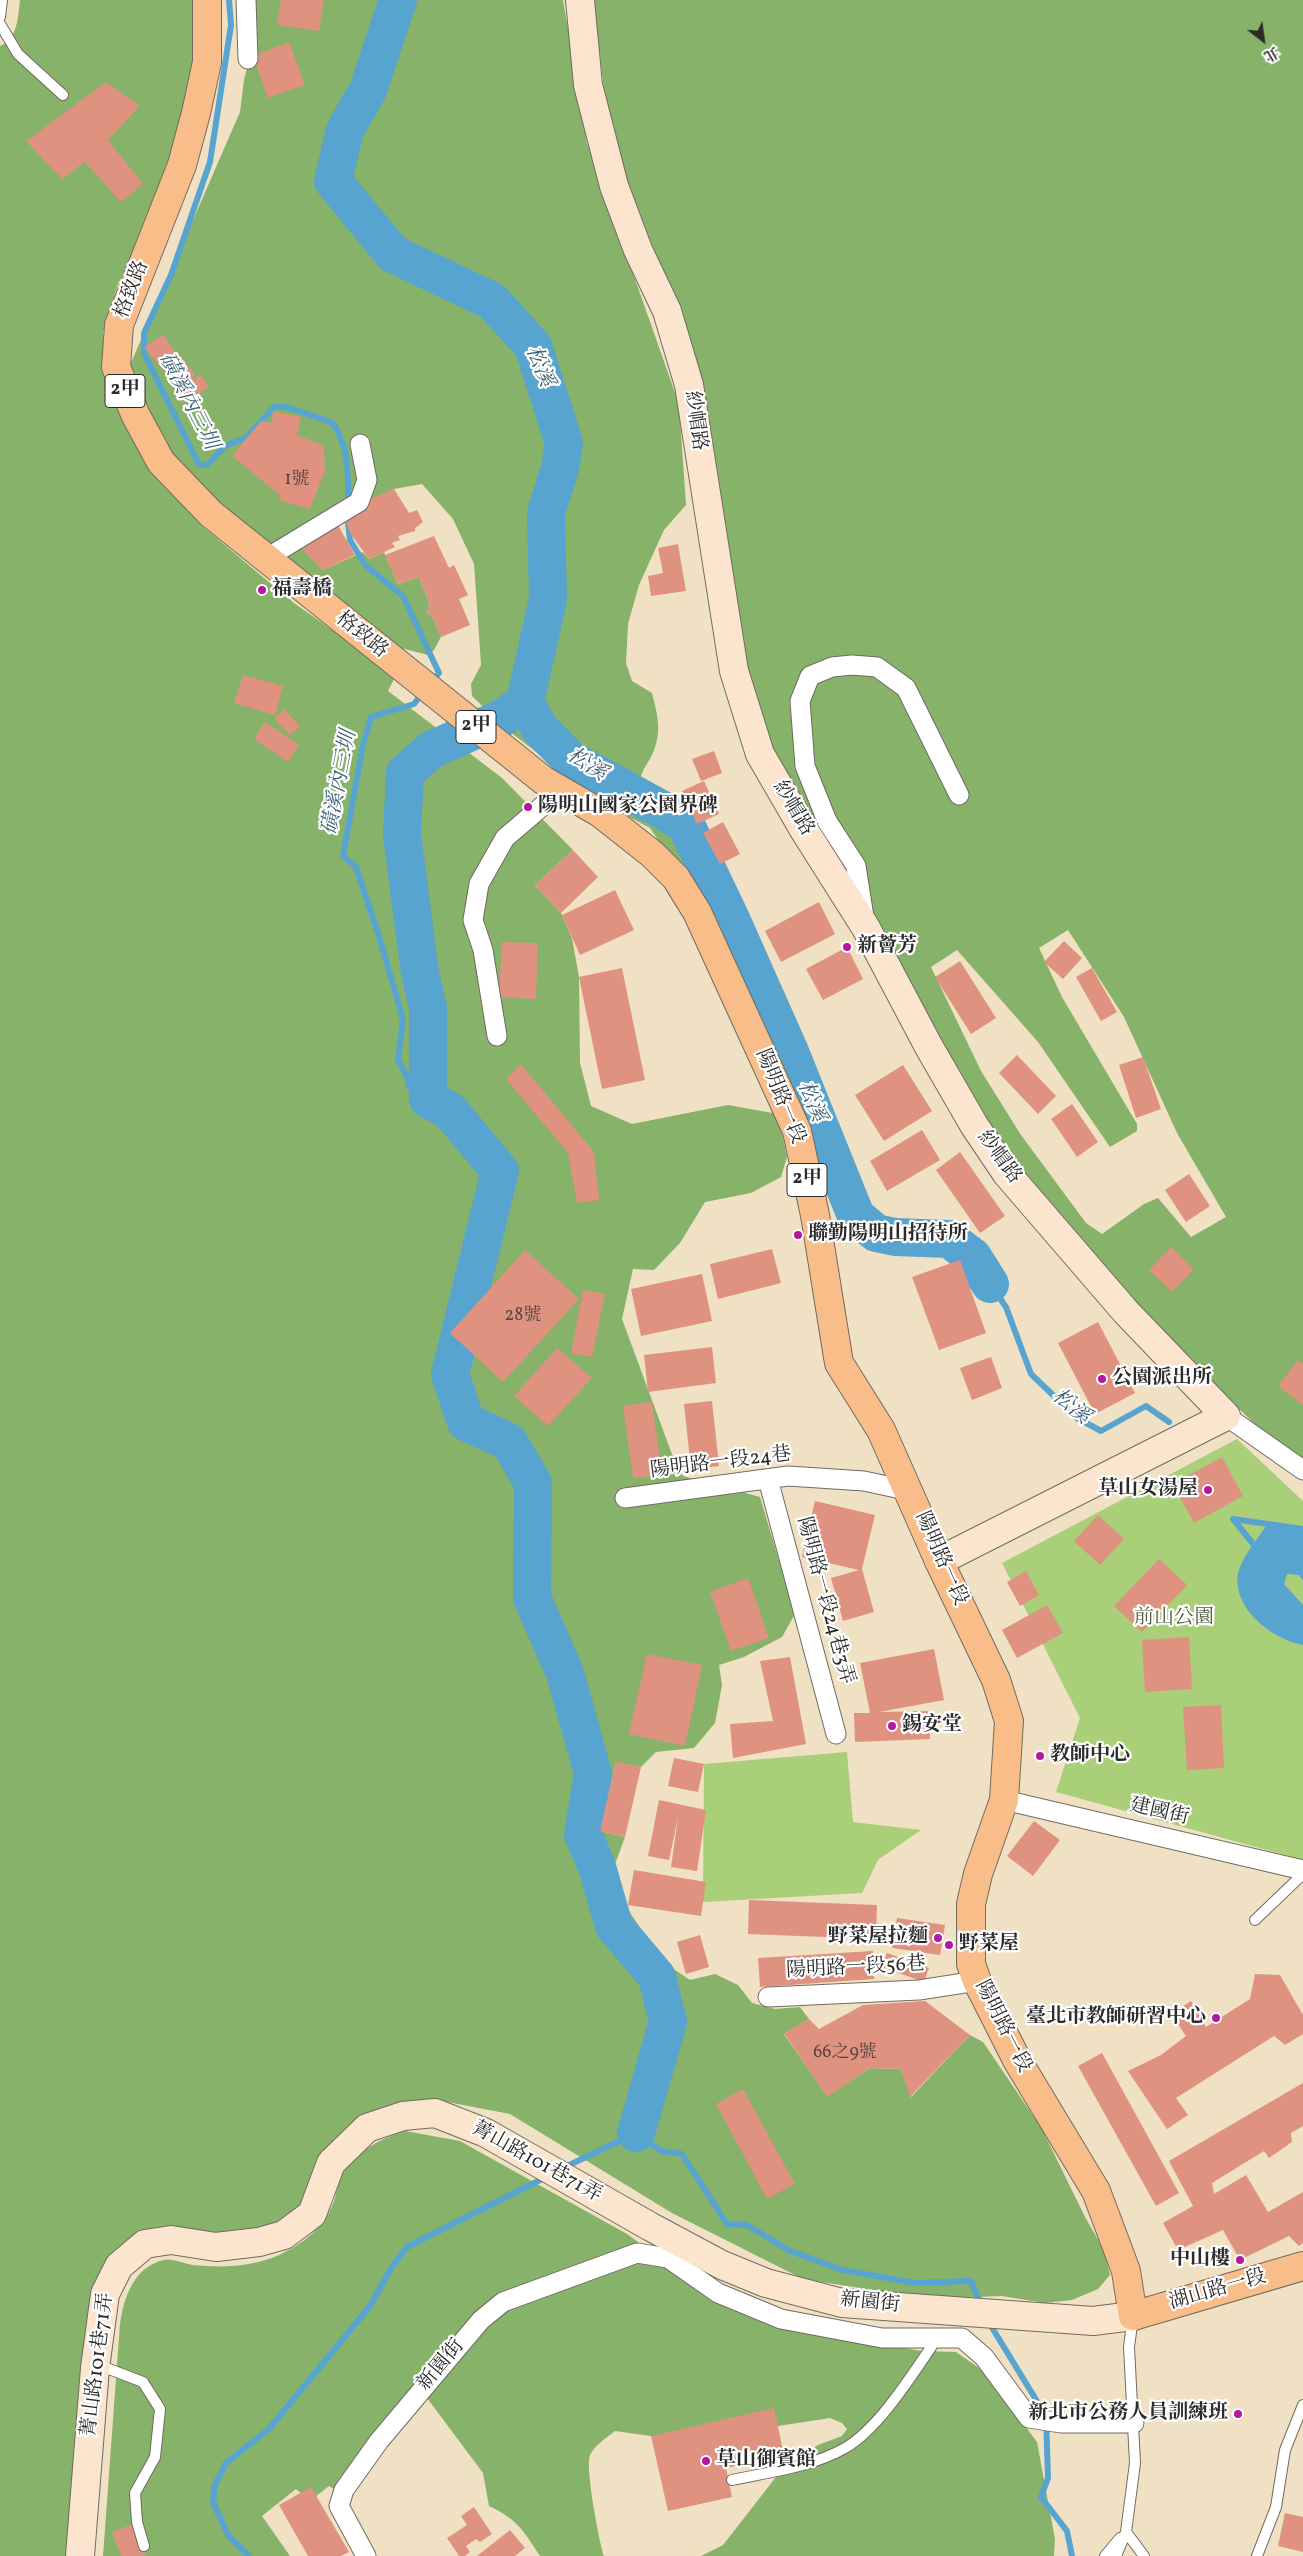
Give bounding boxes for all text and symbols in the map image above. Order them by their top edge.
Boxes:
north arrow [1238,15,1288,65]
text: 北 [1260,42,1282,65]
street label: 格致路 [111,258,155,322]
water label: 松溪 [518,343,558,391]
water label: 磺溪內三圳 [152,350,222,454]
road number: 2甲 [105,374,145,408]
street label: 紗帽路 [678,390,710,452]
house number: 1號 [285,470,309,492]
place label: 福壽橋 [272,578,332,602]
marker: 福壽橋 [256,584,268,596]
street label: 格致路 [330,608,392,664]
road number: 2甲 [456,710,496,744]
water label: 磺溪內三圳 [319,729,363,837]
water label: 松溪 [562,744,610,788]
street label: 紗帽路 [766,777,818,841]
place label: 陽明山國家公園界碑 [538,795,718,819]
marker: 陽明山國家公園界碑 [522,801,534,813]
place label: 新薈芳 [857,935,917,959]
marker: 新薈芳 [841,941,853,953]
street label: 陽明路一段 [749,1046,809,1148]
water label: 松溪 [790,1078,830,1126]
street label: 紗帽路 [971,1127,1025,1189]
road number: 2甲 [787,1164,827,1196]
place label: 聯勤陽明山招待所 [808,1223,968,1247]
marker: 聯勤陽明山招待所 [792,1229,804,1241]
house number: 28號 [505,1306,541,1328]
place label: 公園派出所 [1112,1367,1212,1391]
marker: 公園派出所 [1096,1373,1108,1385]
water label: 松溪 [1046,1385,1094,1431]
street label: 陽明路一段24巷 [649,1443,793,1485]
place label: 草山女湯屋 [1098,1478,1198,1502]
marker: 草山女湯屋 [1202,1484,1214,1496]
street label: 陽明路一段 [909,1508,971,1610]
street label: 陽明路一段24巷3弄 [790,1515,858,1687]
park label: 前山公園 [1134,1607,1214,1631]
place label: 錫安堂 [902,1714,962,1738]
marker: 錫安堂 [886,1720,898,1732]
place label: 教師中心 [1050,1744,1130,1768]
marker: 教師中心 [1034,1750,1046,1762]
street label: 建國街 [1127,1795,1191,1831]
place label: 野菜屋拉麵 [828,1926,928,1950]
marker: 野菜屋拉麵 [932,1932,944,1944]
place label: 野菜屋 [959,1933,1019,1957]
marker: 野菜屋 [943,1939,955,1951]
street label: 陽明路一段56巷 [786,1953,926,1985]
street label: 陽明路一段 [969,1977,1035,2077]
place label: 臺北市教師研習中心 [1026,2006,1206,2030]
marker: 臺北市教師研習中心 [1210,2012,1222,2024]
house number: 66之9號 [813,2043,877,2065]
street label: 菁山路101巷71弄 [467,2117,605,2209]
place label: 中山樓 [1170,2248,1230,2272]
marker: 中山樓 [1234,2254,1246,2266]
street label: 湖山路一段 [1167,2266,1269,2316]
street label: 新園街 [839,2289,901,2319]
street label: 菁山路101巷71弄 [78,2292,120,2438]
street label: 新園街 [414,2335,470,2397]
place label: 新北市公務人員訓練班 [1028,2402,1228,2426]
marker: 新北市公務人員訓練班 [1232,2408,1244,2420]
place label: 草山御賓館 [716,2449,816,2473]
marker: 草山御賓館 [700,2455,712,2467]

